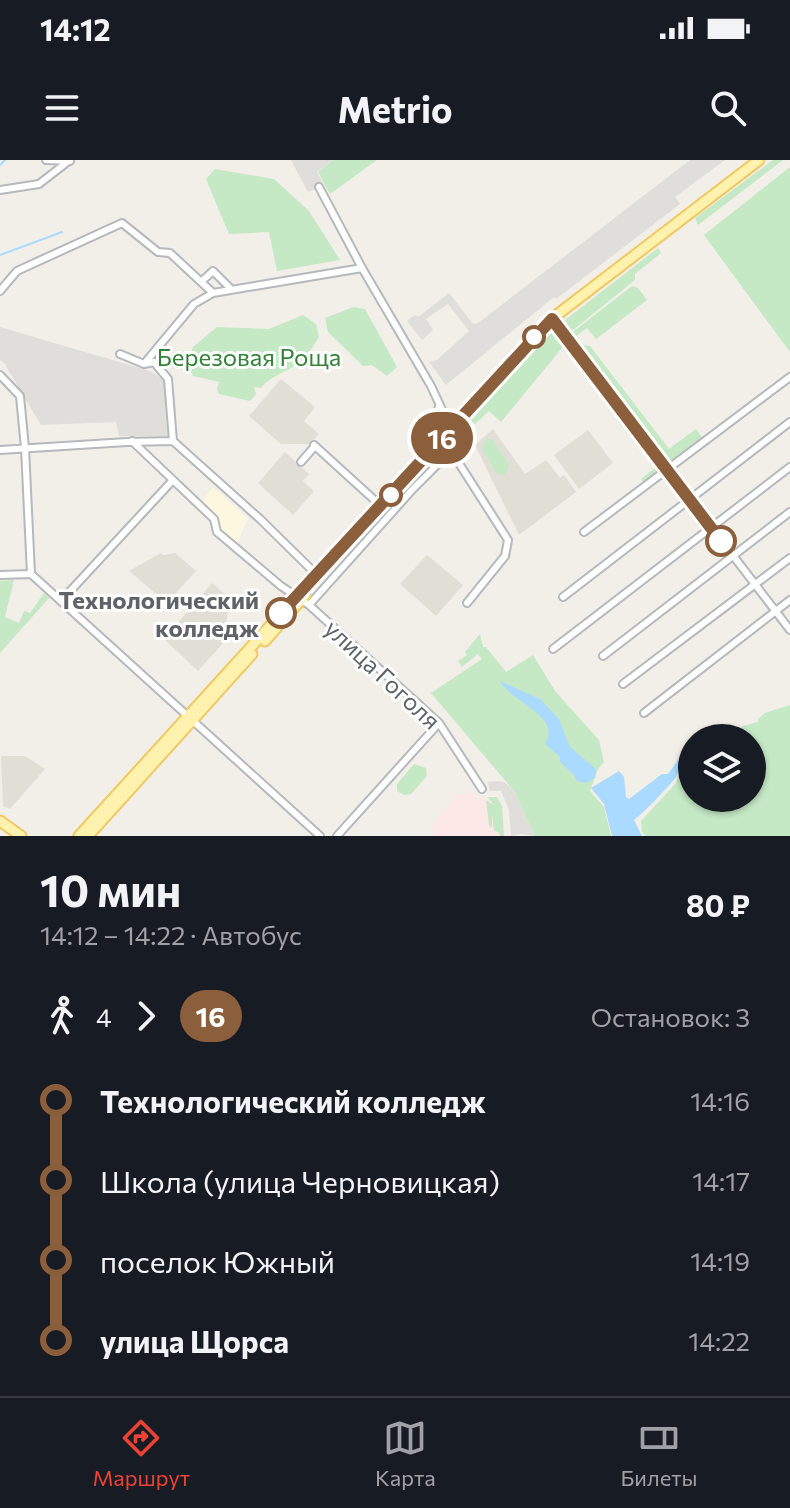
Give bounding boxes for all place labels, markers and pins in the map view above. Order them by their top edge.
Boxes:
unlabelled marker [523,326,545,348]
unlabelled marker [380,484,402,506]
unlabelled marker [706,526,736,556]
place label: Технологический колледж [58,585,260,642]
marker: Технологический колледж [266,598,296,628]

